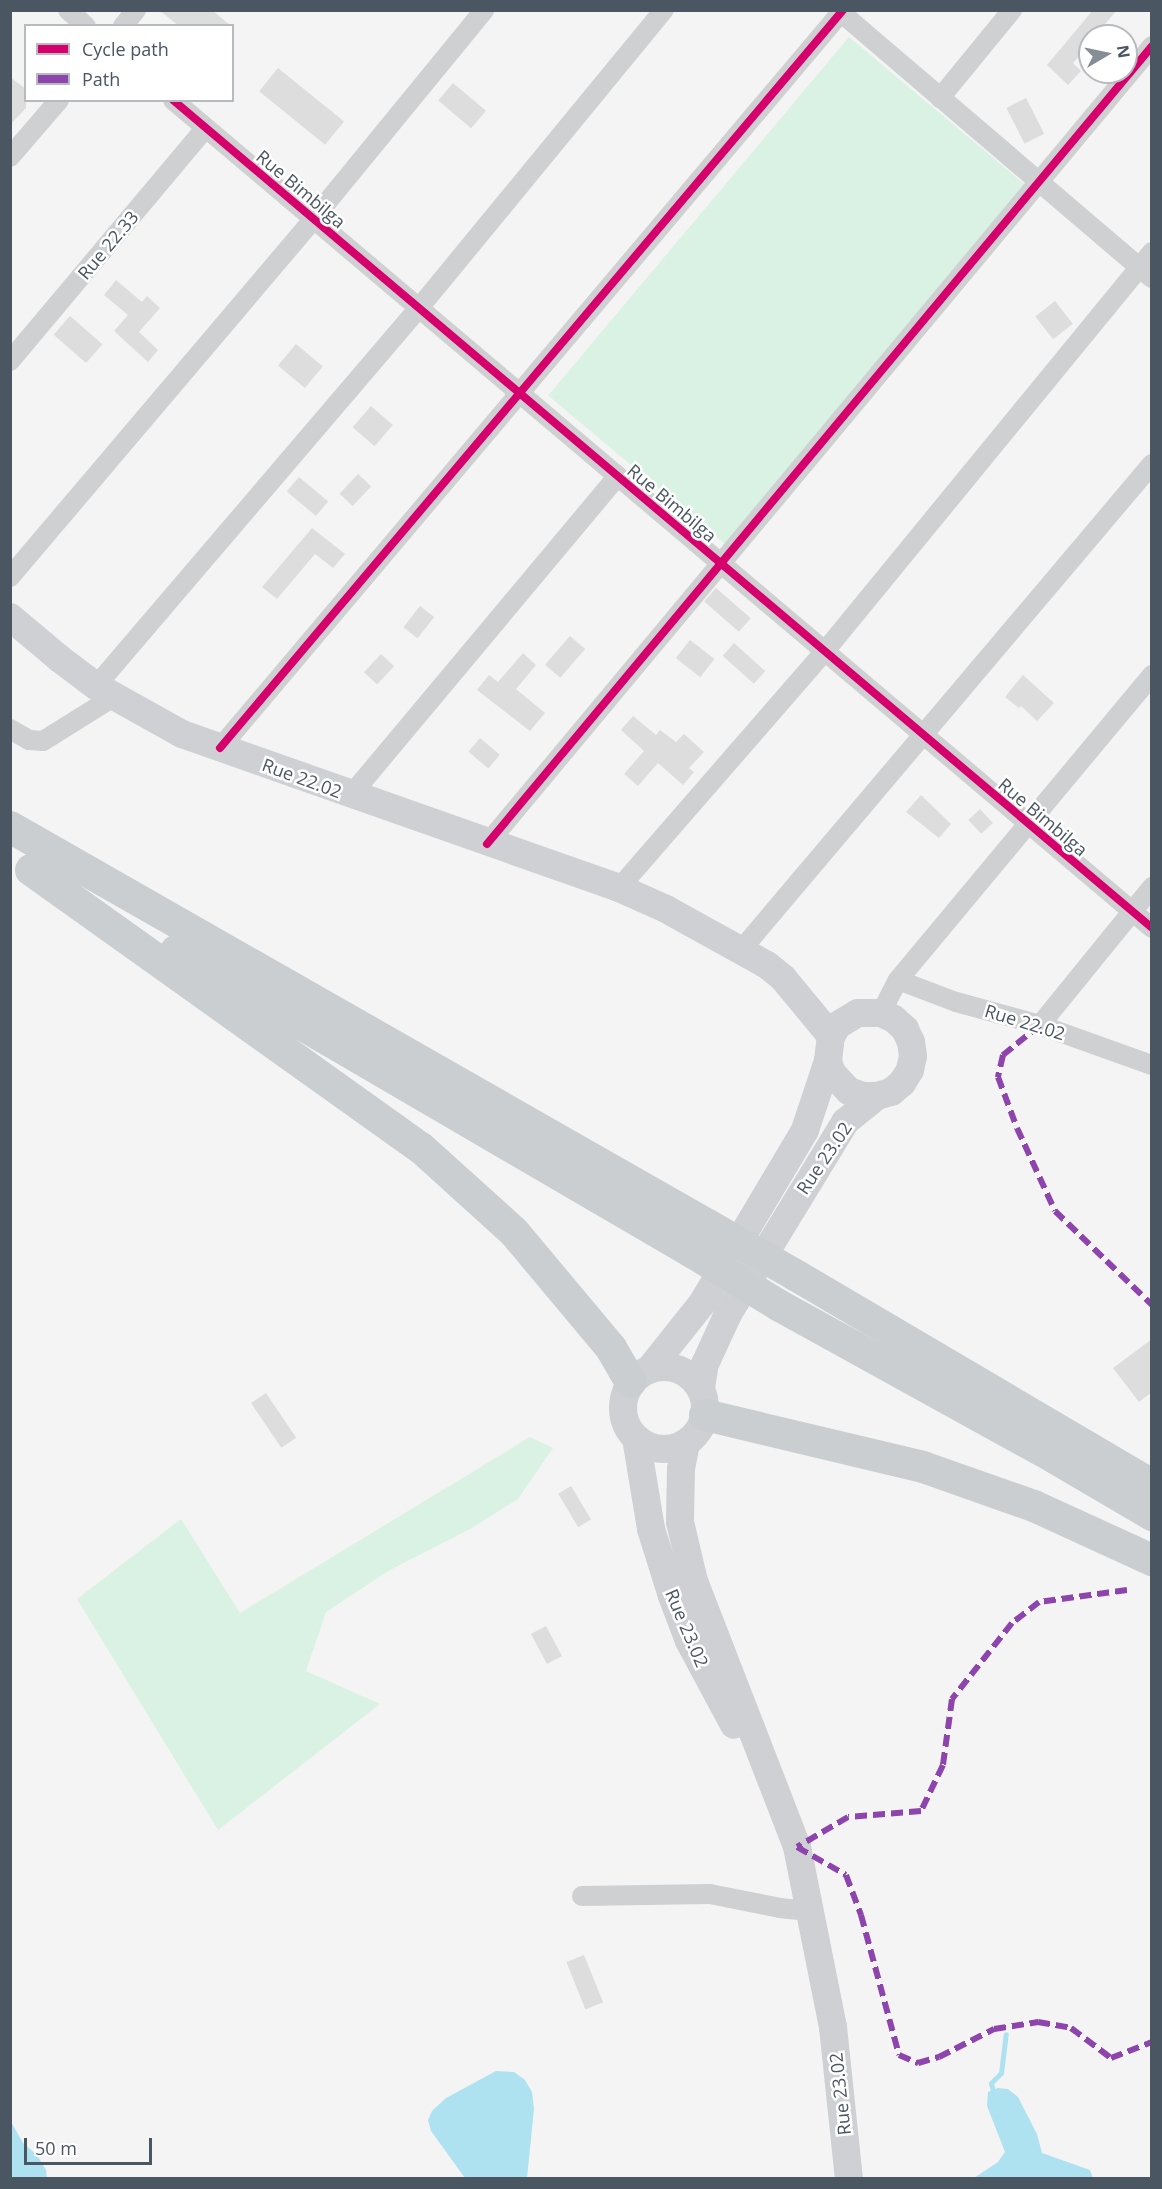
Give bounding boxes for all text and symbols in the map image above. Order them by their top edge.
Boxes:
legend [24,24,234,102]
north arrow [1078,24,1138,84]
text: Cycle path [82,37,169,61]
text: N [1112,43,1136,60]
text: Path [82,67,120,91]
street label: Rue Bimbilga [252,145,350,233]
street label: Rue 22.33 [73,206,143,284]
street label: Rue Bimbilga [623,459,721,547]
street label: Rue 22.02 [259,754,345,802]
street label: Rue Bimbilga [994,773,1092,861]
street label: Rue 22.02 [982,1000,1068,1044]
street label: Rue 23.02 [792,1118,856,1198]
street label: Rue 23.02 [661,1586,713,1670]
street label: Rue 23.02 [825,2052,855,2136]
scale bar [27,2126,154,2164]
text: 50 m [35,2136,77,2160]

